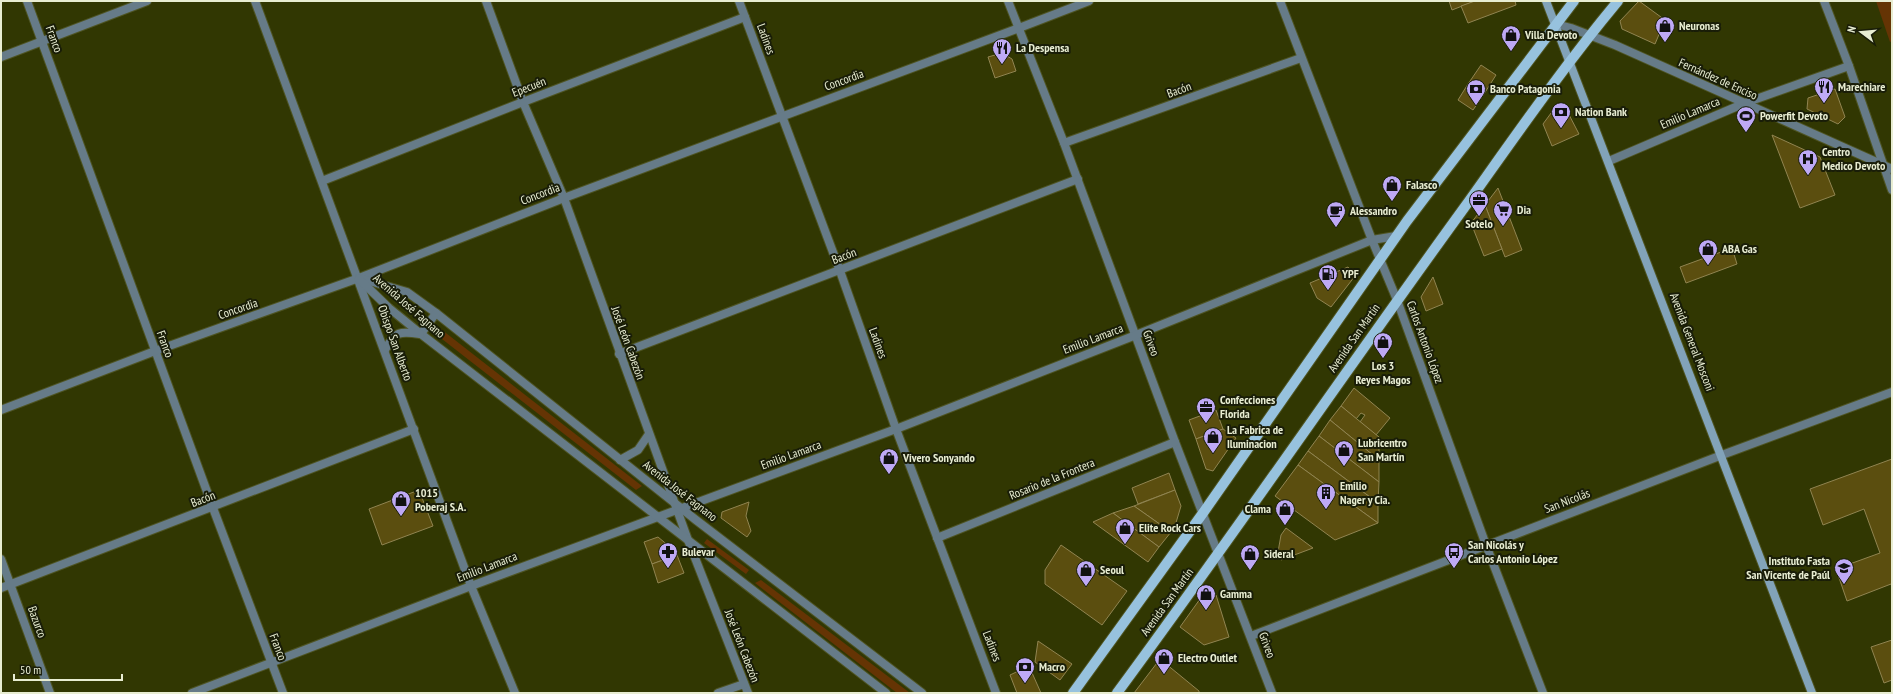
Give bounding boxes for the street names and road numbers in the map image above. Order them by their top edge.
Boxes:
street label: Ladines [754,21,779,56]
street label: Franco [43,23,66,54]
street label: Fernández de Enciso [1677,55,1760,103]
street label: Concordia [822,65,866,94]
street label: Epecuén [510,73,548,100]
street label: Bacón [1165,78,1193,101]
street label: Emilio Lamarca [1658,93,1722,132]
street label: Concordia [518,179,562,208]
street label: Bacón [829,244,858,267]
street label: Avenida José Fagnano [370,270,448,341]
street label: Avenida General Mosconi [1667,291,1718,393]
street label: Concordia [216,295,260,322]
street label: Carlos Antonio López [1404,299,1447,385]
street label: Avenida San Martín [1324,301,1383,375]
street label: Obispo San Alberto [375,303,416,383]
street label: José León Cabezón [608,303,649,381]
street label: Emilio Lamarca [1061,320,1125,357]
street label: Ladines [866,325,891,360]
street label: Franco [154,328,177,359]
street label: Griveo [1140,328,1163,358]
street label: Emilio Lamarca [759,437,823,472]
street label: Rosario de la Frontera [1007,455,1097,502]
street label: Avenida José Fagnano [640,457,721,524]
street label: San Nicolás [1542,485,1592,516]
street label: Bacón [188,487,217,510]
street label: Emilio Lamarca [455,548,519,585]
street label: Avenida San Martín [1137,565,1196,639]
street label: Bazurco [25,604,50,640]
street label: José León Cabezón [721,606,763,684]
street label: Ladines [980,628,1005,663]
street label: Griveo [1256,630,1279,660]
street label: Franco [267,631,290,662]

